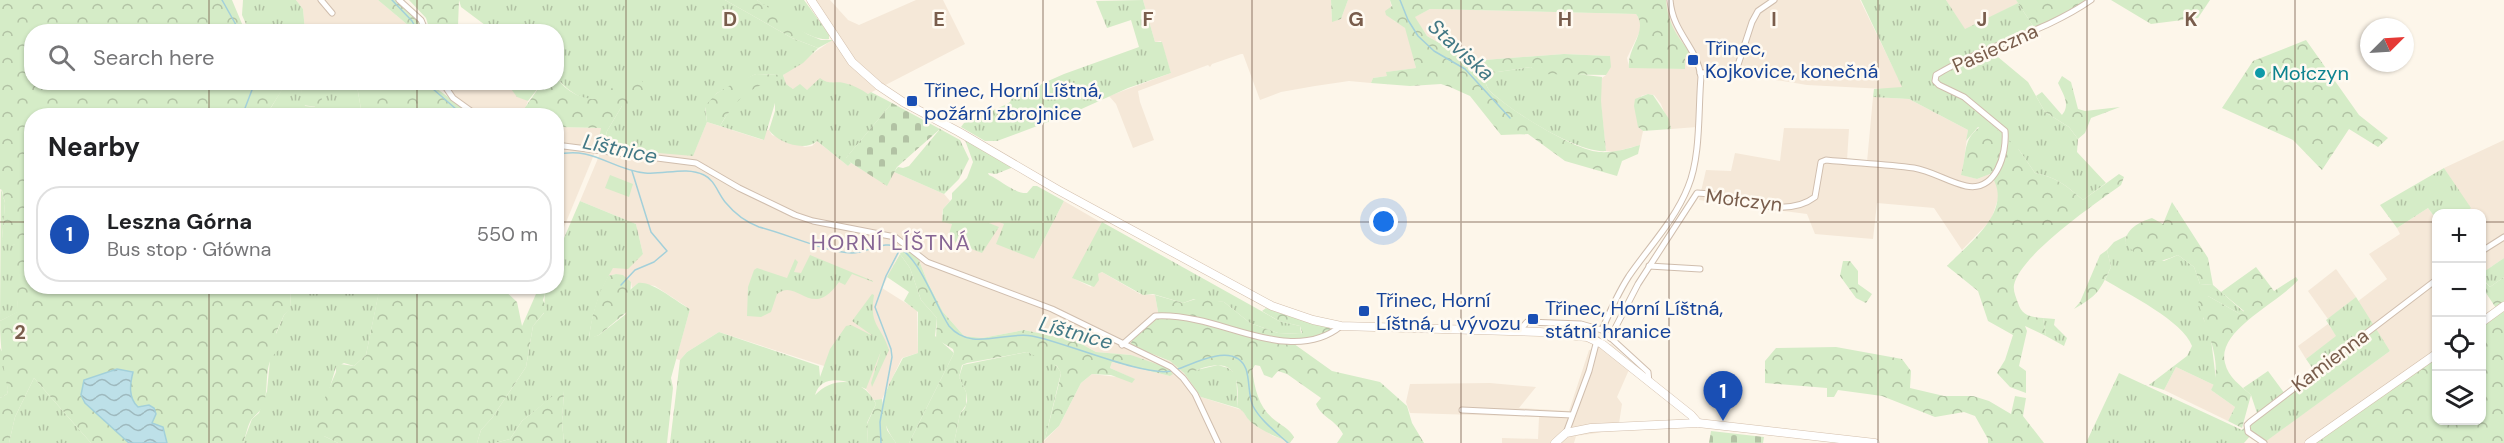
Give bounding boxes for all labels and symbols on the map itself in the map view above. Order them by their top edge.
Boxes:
text: D [723,6,737,32]
text: E [933,6,945,32]
text: F [1142,6,1154,32]
text: G [1348,6,1364,32]
text: H [1558,6,1572,32]
text: I [1771,6,1777,32]
text: J [1977,6,1987,32]
text: K [2184,6,2198,32]
water label: Staviska [1422,13,1500,87]
street label: Pasieczna [1948,18,2042,78]
north arrow [2360,18,2414,72]
place label: Třinec, Kojkovice, konečná [1705,35,1878,84]
marker: Třinec, Kojkovice, konečná [1686,53,1700,67]
place label: Mołczyn [2272,60,2349,86]
marker: Mołczyn [2253,66,2267,80]
place label: Třinec, Horní Líštná, požární zbrojnice [924,77,1102,126]
marker: Třinec, Horní Líštná, požární zbrojnice [905,94,919,108]
water label: Líštnice [580,127,660,171]
street label: Mołczyn [1704,182,1784,218]
your location [1369,207,1398,236]
district label: HORNÍ LÍŠTNÁ [811,228,971,257]
place label: Třinec, Horní Líštná, u vývozu [1376,287,1521,336]
place label: Třinec, Horní Líštná, státní hranice [1545,295,1723,344]
marker: Třinec, Horní Líštná, u vývozu [1357,304,1371,318]
water label: Líštnice [1036,310,1116,356]
marker: Třinec, Horní Líštná, státní hranice [1526,312,1540,326]
text: 2 [14,319,26,345]
street label: Kamienna [2286,323,2374,397]
pin: 1 [1704,372,1742,421]

